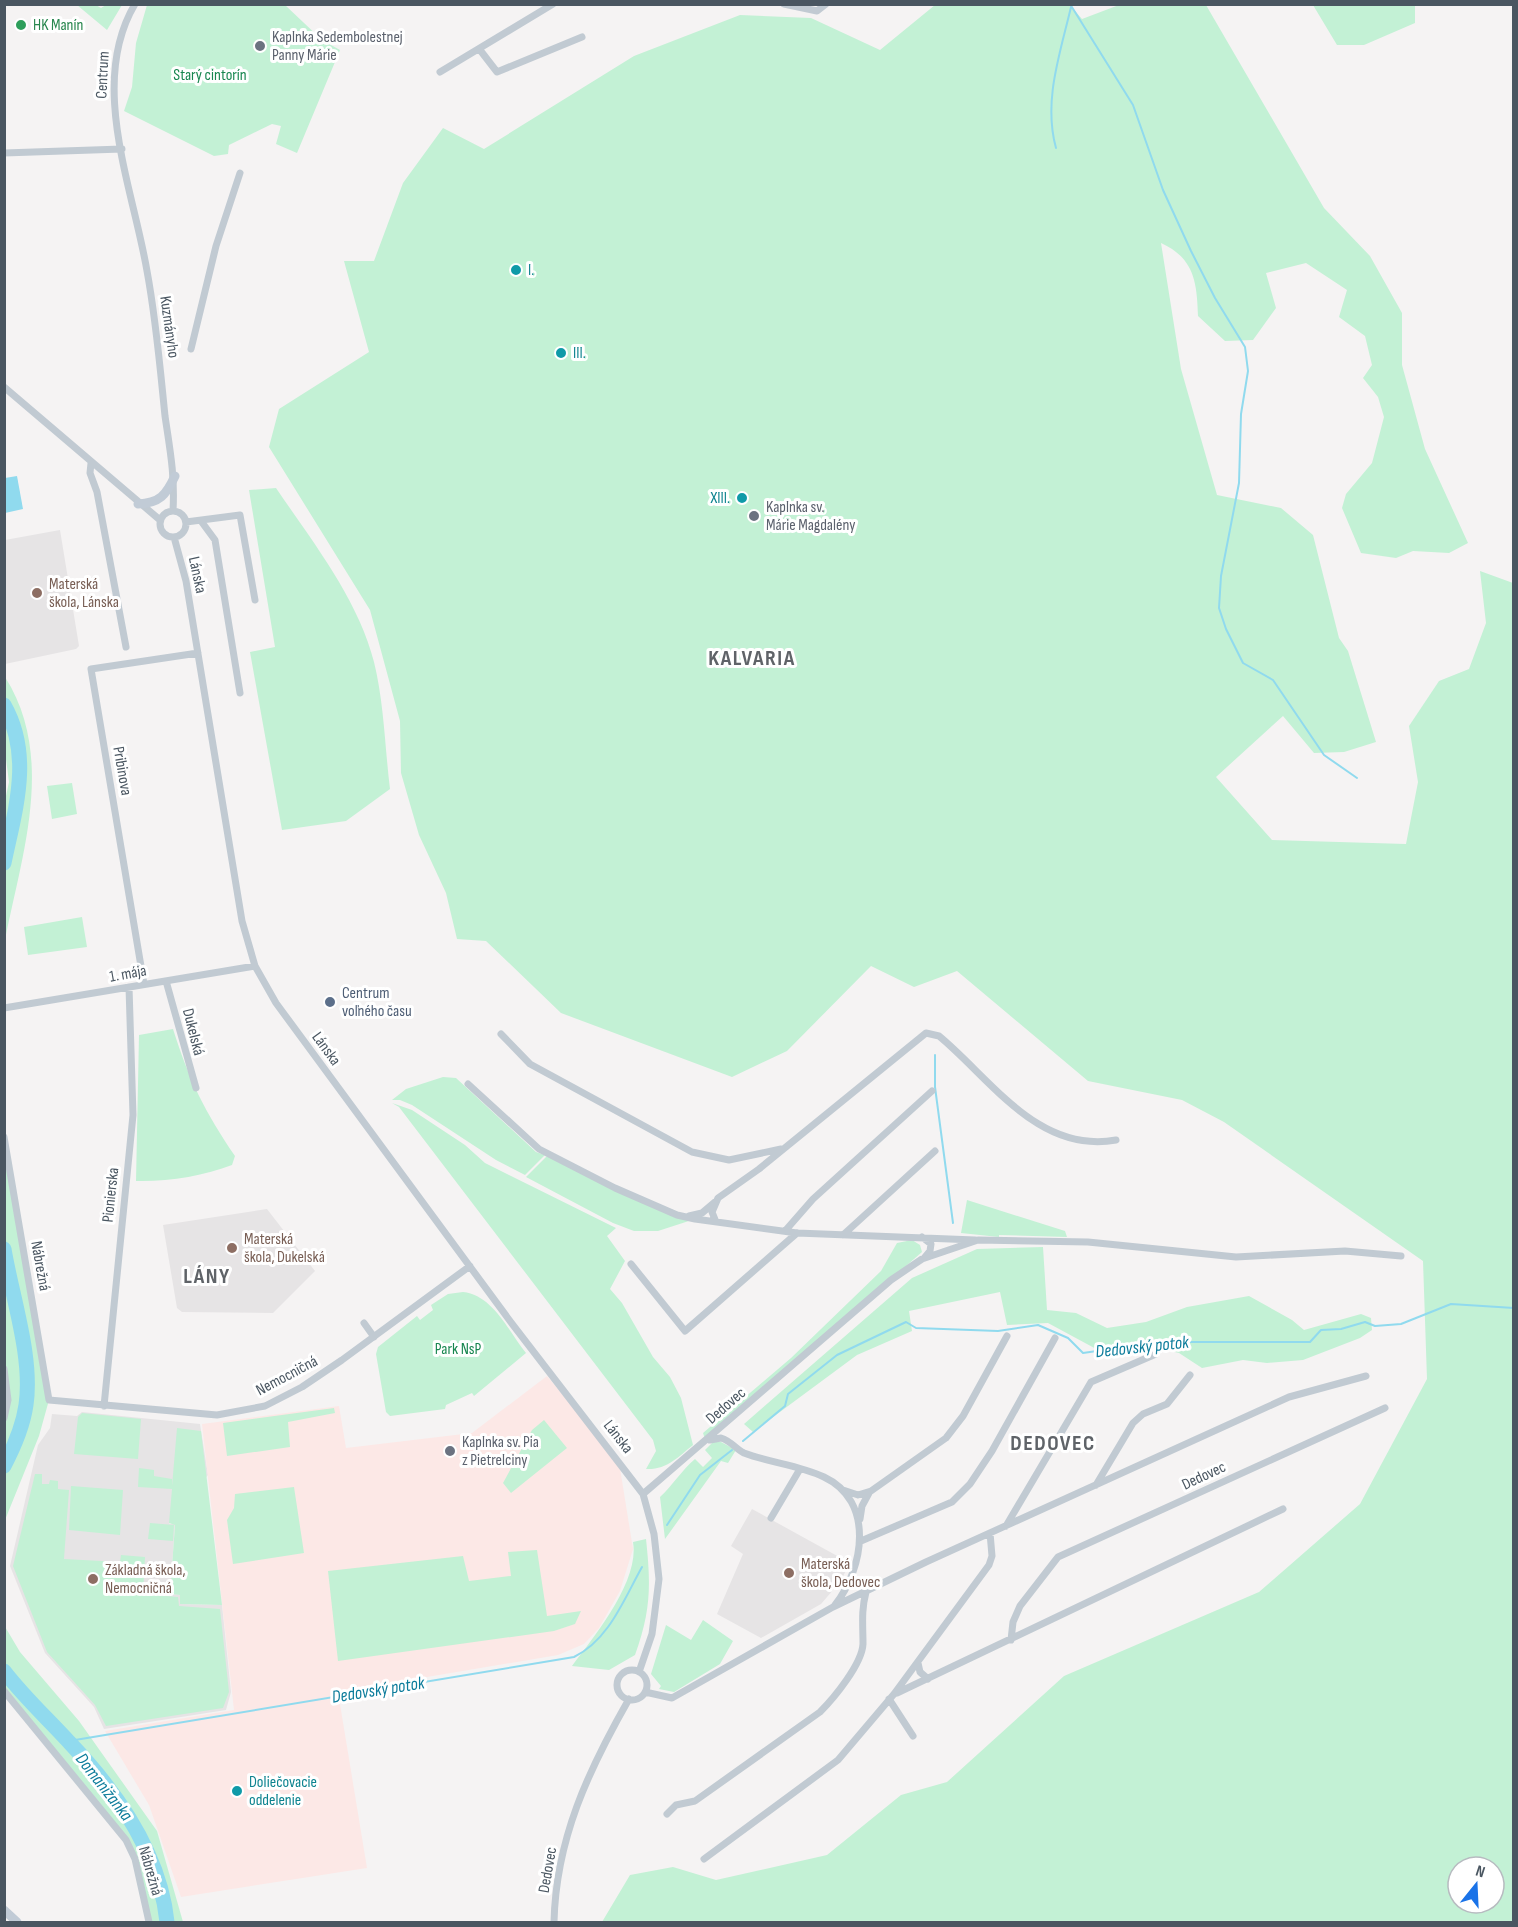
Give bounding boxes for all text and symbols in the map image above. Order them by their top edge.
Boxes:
place label: HK Manín [33,16,83,35]
marker: HK Manín [14,18,28,32]
place label: Kaplnka Sedembolestnej Panny Márie [272,28,403,65]
marker: Kaplnka Sedembolestnej Panny Márie [253,39,267,53]
street label: Centrum [92,51,114,99]
park label: Starý cintorín [173,66,247,85]
place label: I. [528,261,534,280]
marker: I. [509,263,523,277]
street label: Kuzmányho [155,295,183,359]
place label: III. [573,344,586,363]
marker: III. [554,346,568,360]
place label: XIII. [710,489,730,508]
marker: XIII. [735,491,749,505]
place label: Kaplnka sv. Márie Magdalény [766,498,855,535]
marker: Kaplnka sv. Márie Magdalény [747,509,761,523]
street label: Lánska [184,555,210,595]
place label: Materská škola, Lánska [49,575,119,612]
marker: Materská škola, Lánska [30,586,44,600]
district label: KALVARIA [708,645,796,672]
street label: Pribinova [108,745,136,797]
street label: 1. mája [108,961,148,987]
place label: Centrum voľného času [342,984,412,1021]
marker: Centrum voľného času [323,995,337,1009]
street label: Dukelská [178,1006,208,1058]
street label: Lánska [307,1028,345,1070]
street label: Pionierska [99,1167,123,1223]
place label: Materská škola, Dukelská [244,1230,325,1267]
street label: Nábrežná [26,1239,54,1293]
marker: Materská škola, Dukelská [225,1241,239,1255]
district label: LÁNY [183,1263,231,1290]
water label: Dedovský potok [1094,1332,1191,1362]
park label: Park NsP [435,1340,482,1359]
street label: Nemocničná [253,1352,321,1400]
street label: Dedovec [702,1384,750,1428]
street label: Lánska [599,1417,637,1457]
district label: DEDOVEC [1010,1430,1096,1457]
place label: Kaplnka sv. Pia z Pietrelciny [462,1433,539,1470]
marker: Kaplnka sv. Pia z Pietrelciny [443,1444,457,1458]
street label: Dedovec [1179,1458,1229,1494]
place label: Materská škola, Dedovec [801,1555,880,1592]
place label: Základná škola, Nemocničná [105,1561,186,1598]
marker: Materská škola, Dedovec [782,1566,796,1580]
marker: Základná škola, Nemocničná [86,1572,100,1586]
water label: Dedovský potok [330,1672,427,1708]
water label: Domanižanka [71,1749,137,1826]
place label: Doliečovacie oddelenie [249,1773,317,1810]
marker: Doliečovacie oddelenie [230,1784,244,1798]
street label: Nábrežná [134,1844,166,1898]
street label: Dedovec [535,1846,561,1894]
north arrow [1446,1855,1506,1915]
text: N [1473,1862,1487,1883]

